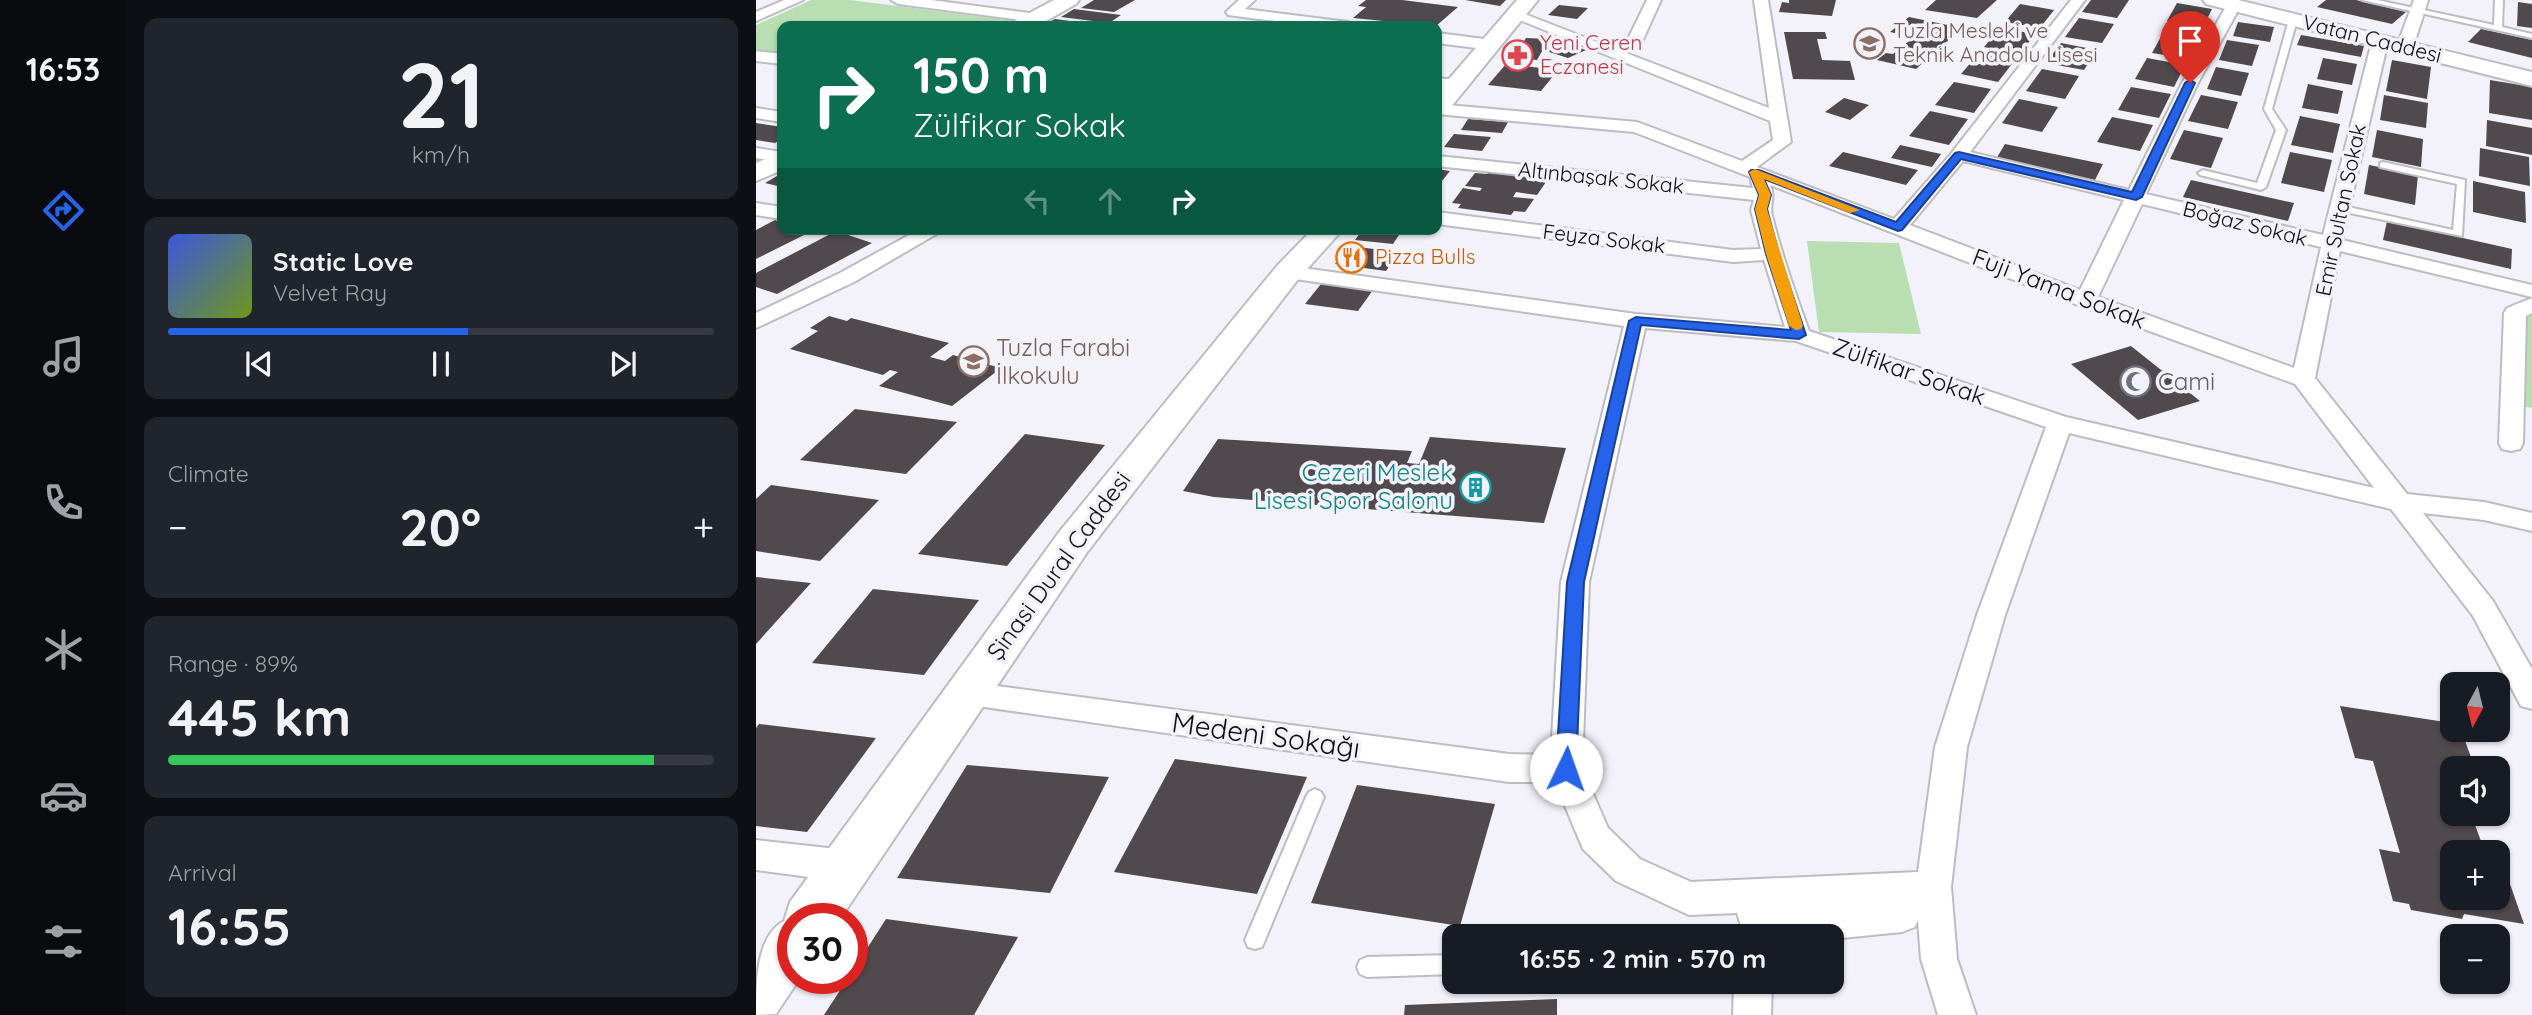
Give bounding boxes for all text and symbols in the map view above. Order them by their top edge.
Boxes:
street label: Vatan Caddesi [2300,8,2444,68]
pin [2160,11,2220,83]
place label: Tuzla Mesleki ve Teknik Anadolu Lisesi [1893,17,2098,67]
icon: arrive [2171,22,2209,60]
school or university icon: Tuzla Mesleki ve Teknik Anadolu Lisesi [1853,26,1887,60]
place label: Yeni Ceren Eczanesi [1540,29,1642,79]
text: 21 [397,37,485,151]
pharmacy icon: Yeni Ceren Eczanesi [1500,38,1534,72]
text: 150 m [913,44,1049,105]
text: 16:53 [26,49,100,89]
icon: right [798,49,889,140]
text: Zülfikar Sokak [913,105,1126,145]
street label: Emir Sultan Sokak [2309,121,2371,298]
text: km/h [412,140,470,169]
street label: Altınbaşak Sokak [1517,155,1685,199]
icon: left [1018,182,1056,220]
icon: ahead [1091,182,1129,220]
icon: right [1164,182,1202,220]
icon: directions [39,186,88,235]
street label: Boğaz Sokak [2180,195,2310,251]
street label: Feyza Sokak [1541,218,1667,258]
restaurant icon: Pizza Bulls [1335,240,1369,274]
street label: Fuji Yama Sokak [1968,241,2150,335]
place label: Pizza Bulls [1375,243,1476,269]
text: Static Love [273,245,414,278]
text: Velvet Ray [273,278,387,307]
street label: Zülfikar Sokak [1829,331,1990,411]
icon: music [39,332,88,381]
place label: Tuzla Farabi İlkokulu [996,332,1130,390]
icon: previous [240,345,278,383]
icon: pause [422,345,460,383]
icon: next [604,345,642,383]
school or university icon: Tuzla Farabi İlkokulu [956,345,990,379]
mosque icon: Cami [2118,365,2152,399]
place label: Cami [2158,366,2215,396]
place label: Cezeri Meslek Lisesi Spor Salonu [1254,457,1453,515]
text: Climate [168,459,249,488]
street label: Şinasi Dural Caddesi [980,465,1137,666]
building icon: Cezeri Meslek Lisesi Spor Salonu [1459,470,1493,504]
icon: phone [39,478,88,527]
text: 20° [399,494,481,559]
text: − [168,503,188,551]
text: + [693,503,714,551]
icon: climate [39,625,88,674]
text: Range · 89% [168,649,298,678]
north arrow [2440,672,2510,742]
map controls [2440,672,2510,994]
text: 445 km [168,684,351,749]
street label: Medeni Sokağı [1170,704,1362,765]
position arrow [1529,732,1603,806]
button: sound [2440,756,2510,826]
icon: car [39,771,88,820]
button: + [2440,840,2510,910]
text: Arrival [168,858,237,887]
text: 16:55 [168,893,291,958]
speed limit sign: 30 [777,903,868,994]
icon: filters [39,917,88,966]
button: − [2440,924,2510,994]
text: 16:55 · 2 min · 570 m [1520,942,1766,975]

